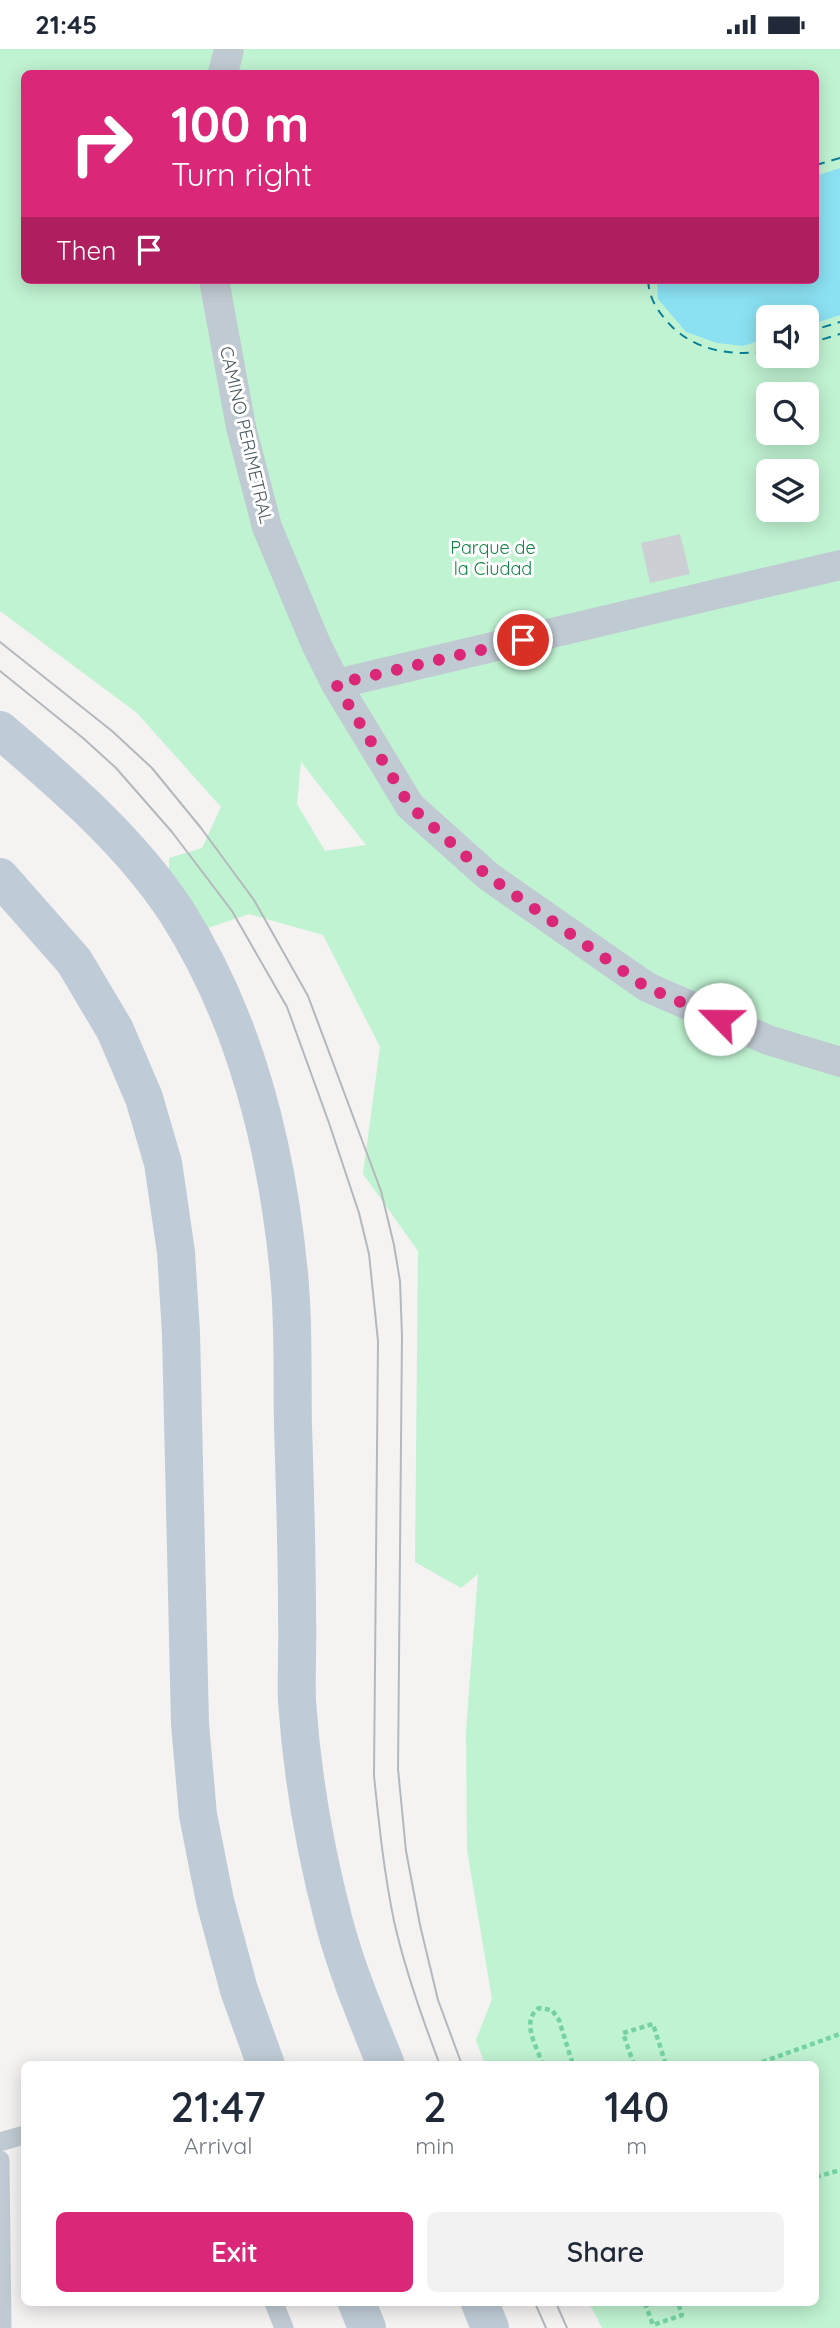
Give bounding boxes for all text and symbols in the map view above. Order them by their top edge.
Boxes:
text: 21:45 [35,8,97,41]
text: 100 m [171,93,309,154]
icon: right [56,98,147,189]
text: Turn right [171,154,312,194]
icon: arrive [130,231,168,269]
text: Then [56,234,116,267]
map controls [756,305,819,522]
button: sound [756,305,819,368]
street label: CAMINO PERIMETRAL [215,344,278,526]
button: search [756,382,819,445]
button: layers [756,459,819,522]
park label: Parque de la Ciudad [450,536,536,580]
pin [493,610,553,670]
icon: arrive [504,621,542,659]
position arrow [683,982,757,1056]
text: 21:47 [171,2080,266,2133]
text: 2 [423,2080,447,2133]
text: 140 [604,2080,669,2133]
text: Arrival [184,2131,253,2160]
text: min [415,2131,455,2160]
text: m [626,2131,647,2160]
button: Exit [56,2212,413,2292]
button: Share [427,2212,784,2292]

